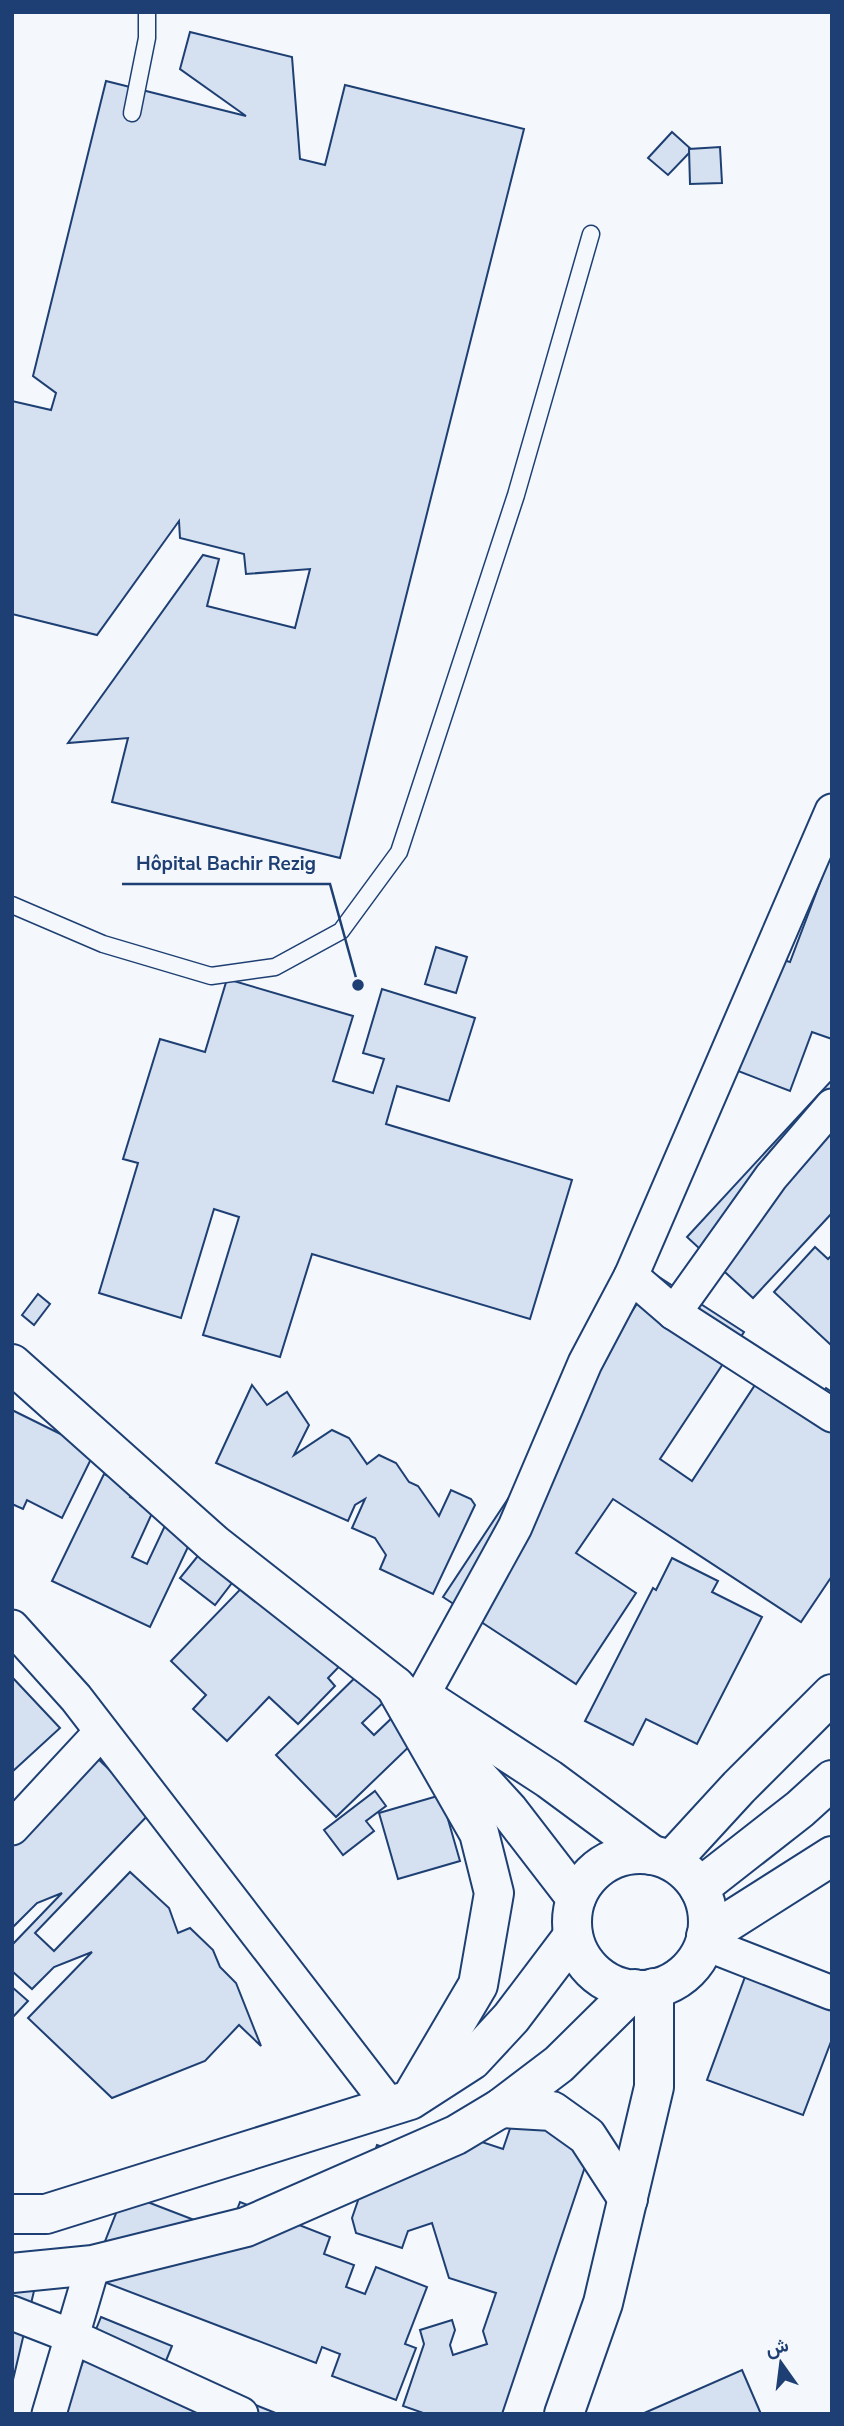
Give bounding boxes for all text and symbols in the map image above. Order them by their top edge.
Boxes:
callout: Hôpital Bachir Rezig [122,844,330,884]
text: Hôpital Bachir Rezig [136,851,316,877]
north arrow [746,2328,816,2398]
text: ش [763,2332,792,2363]

